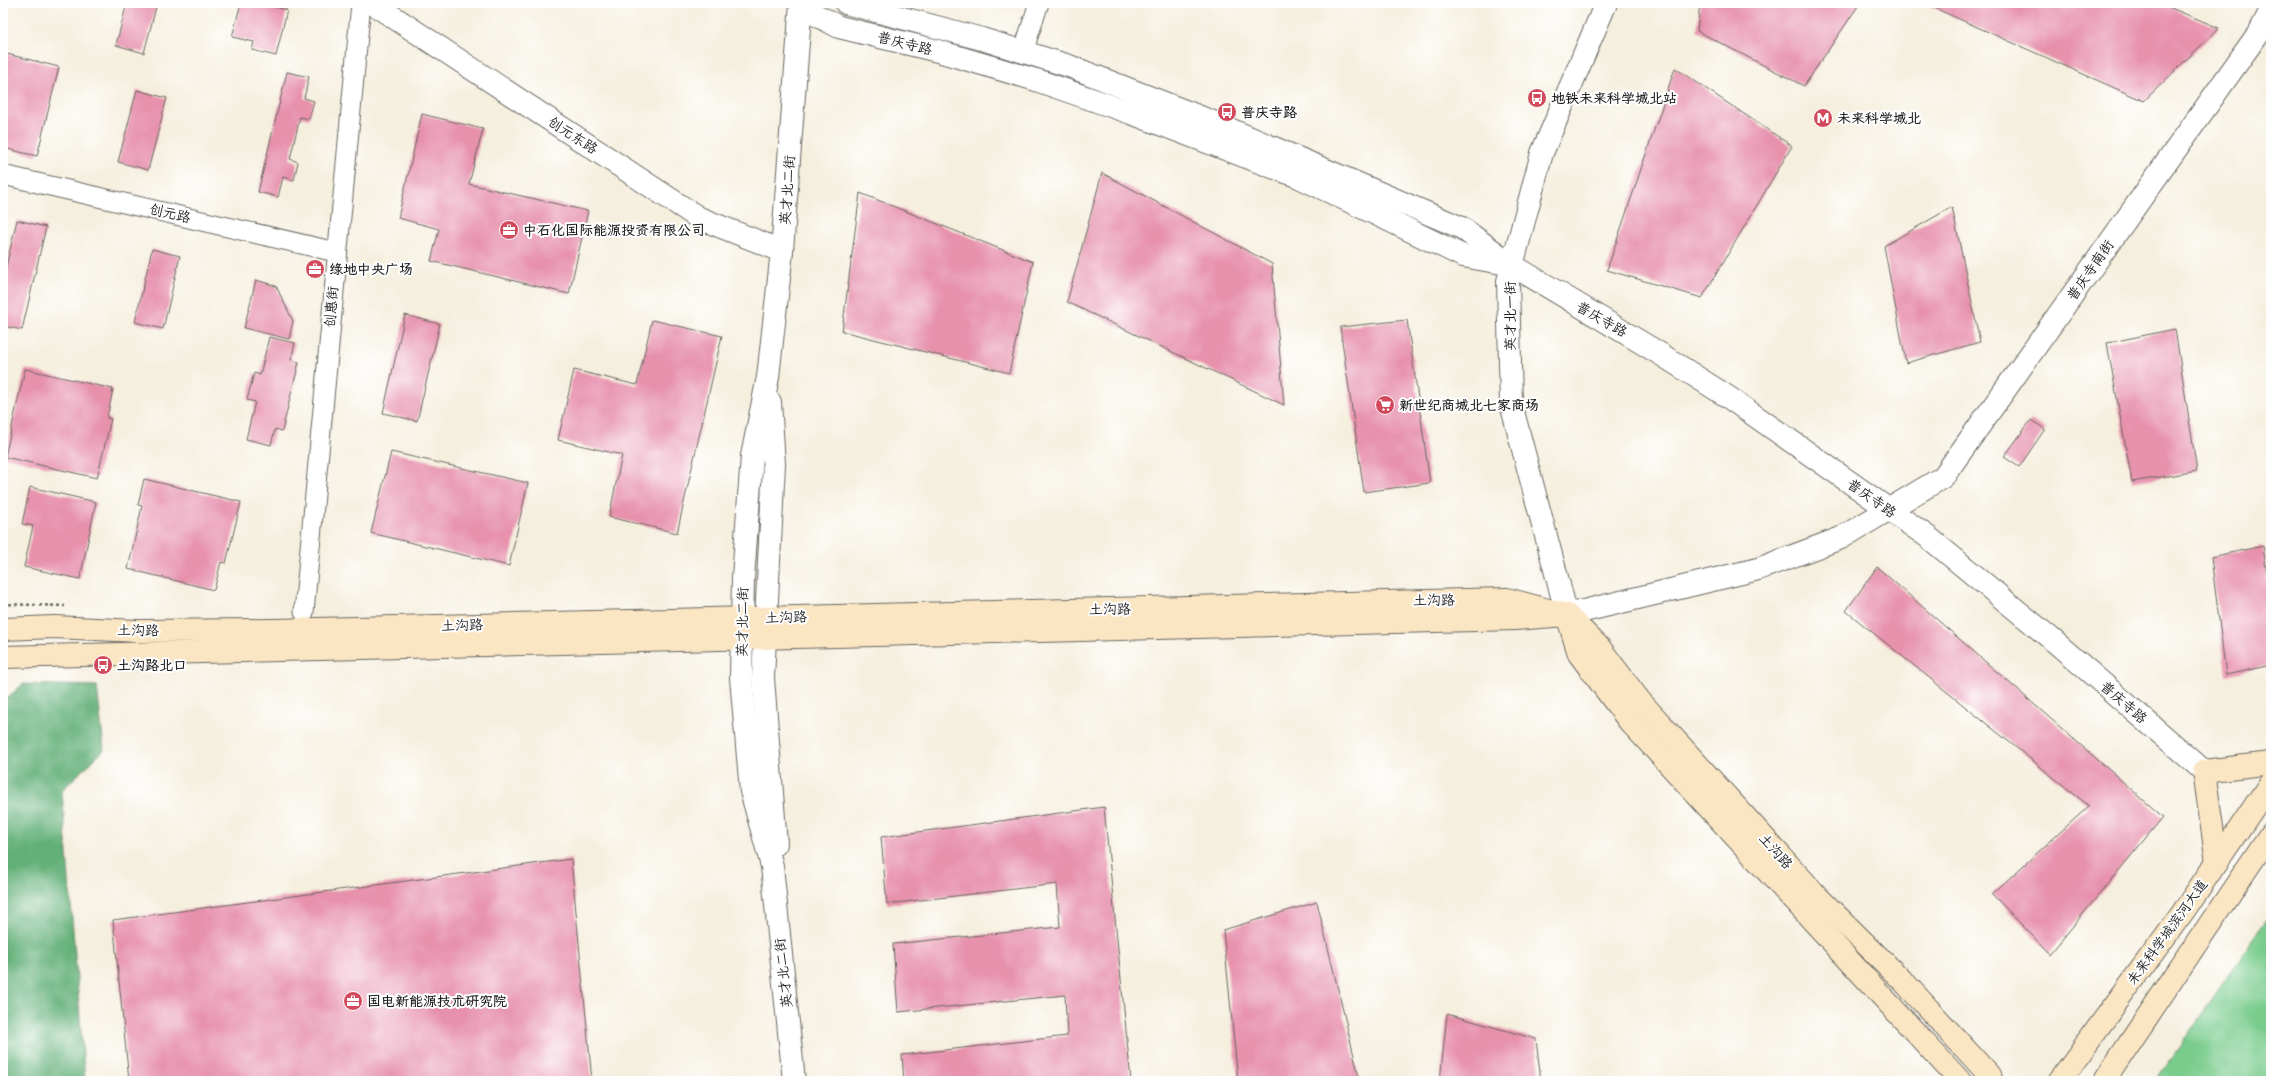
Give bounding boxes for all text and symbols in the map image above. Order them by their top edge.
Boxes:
street label: 普庆寺路 [875,27,934,61]
bus stop icon: 地铁未来科学城北站 [1526,87,1548,109]
place label: 地铁未来科学城北站 [1551,89,1677,110]
bus stop icon: 普庆寺路 [1216,101,1238,123]
place label: 普庆寺路 [1241,103,1297,124]
metro station icon: 未来科学城北 [1812,107,1834,129]
place label: 未来科学城北 [1837,109,1921,130]
street label: 创元东路 [543,112,601,160]
street label: 英才北二街 [776,154,801,226]
street label: 创元路 [147,200,192,229]
office icon: 中石化国际能源投资有限公司 [498,219,520,241]
place label: 中石化国际能源投资有限公司 [523,221,705,242]
street label: 普庆寺南街 [2063,236,2120,306]
office icon: 绿地中央广场 [304,258,326,280]
place label: 绿地中央广场 [329,260,413,281]
street label: 英才北一街 [1501,281,1522,351]
street label: 创惠街 [320,285,345,329]
street label: 普庆寺路 [1572,297,1631,343]
supermarket icon: 新世纪商城北七家商场 [1374,394,1396,416]
place label: 新世纪商城北七家商场 [1399,396,1539,417]
street label: 普庆寺路 [1842,475,1900,524]
street label: 英才北二街 [732,587,755,657]
street label: 土沟路 [1413,591,1455,612]
street label: 土沟路 [1089,600,1131,621]
street label: 土沟路 [765,607,807,630]
street label: 土沟路 [441,615,483,638]
street label: 土沟路 [117,621,159,642]
bus stop icon: 土沟路北口 [92,654,114,676]
place label: 土沟路北口 [117,656,187,677]
street label: 普庆寺路 [2095,677,2151,729]
street label: 土沟路 [1753,829,1797,875]
street label: 未来科学城滨河大道 [2123,876,2214,990]
street label: 英才北二街 [770,937,799,1009]
office icon: 国电新能源技术研究院 [342,990,364,1012]
place label: 国电新能源技术研究院 [367,992,507,1013]

